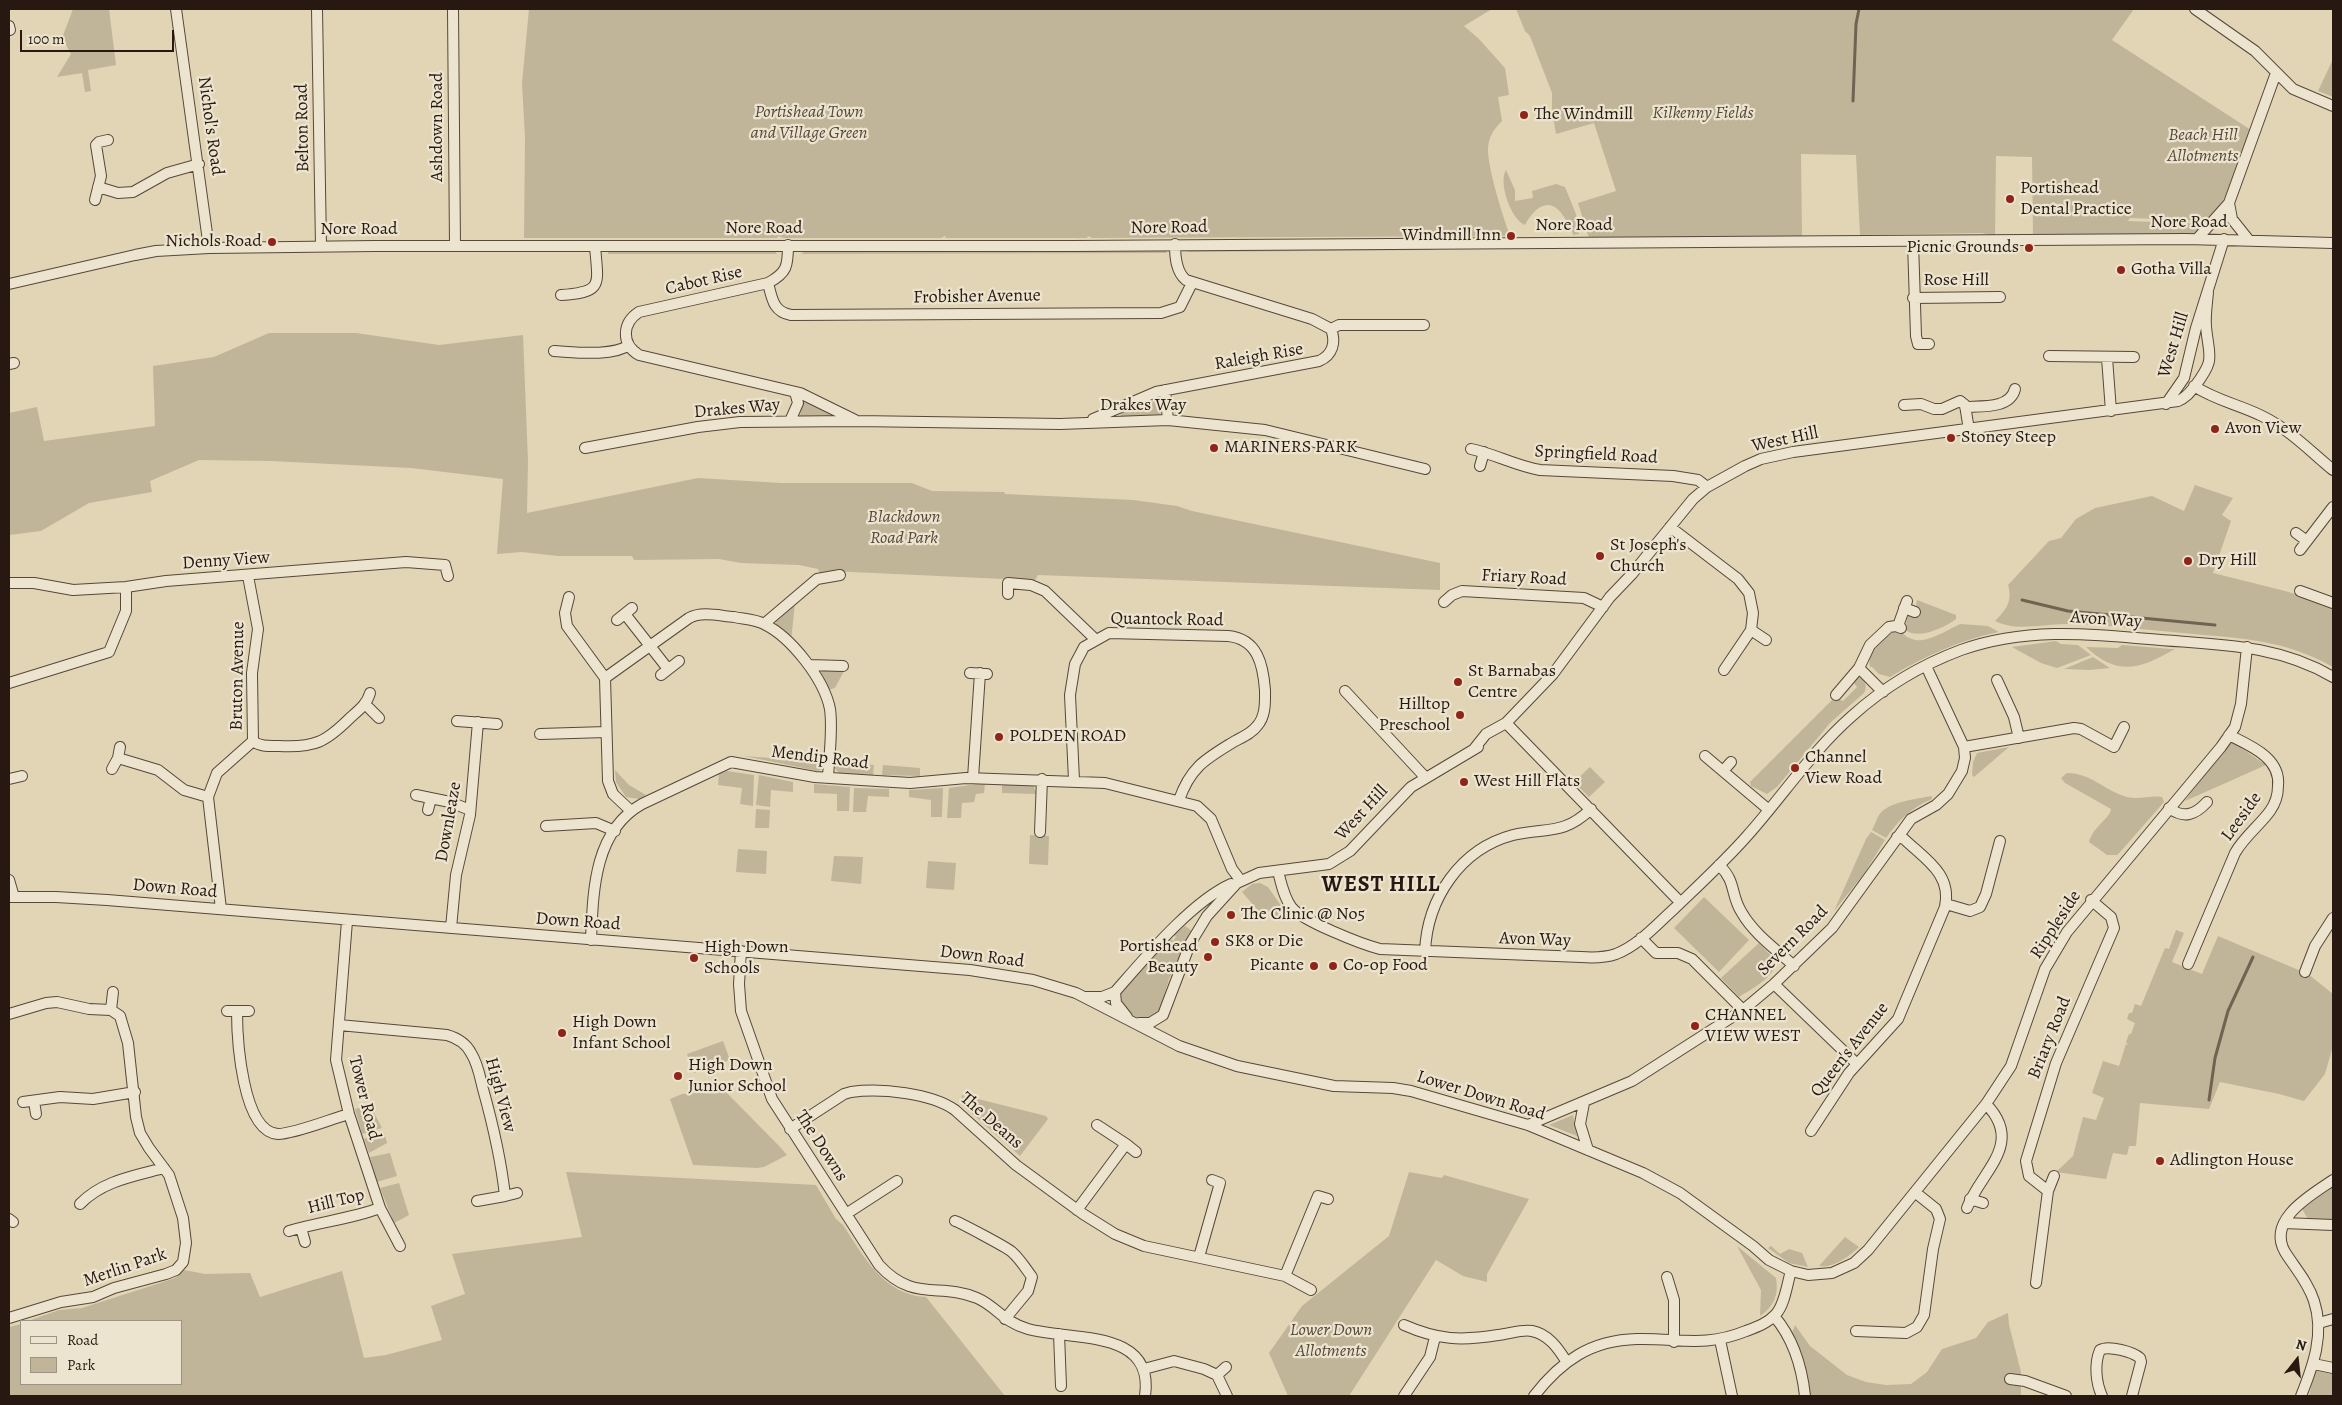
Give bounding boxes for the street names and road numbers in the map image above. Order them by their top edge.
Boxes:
street label: Ashdown Road [427,72,449,182]
street label: Nichol's Road [192,75,228,177]
street label: Belton Road [291,83,315,173]
street label: Nore Road [2150,212,2228,234]
street label: Nore Road [1535,215,1613,237]
street label: Nore Road [1130,217,1208,239]
street label: Nore Road [725,218,803,240]
street label: Nore Road [320,219,398,241]
street label: Cabot Rise [663,262,745,300]
street label: Rose Hill [1923,270,1989,292]
street label: Frobisher Avenue [913,285,1041,309]
street label: West Hill [2154,310,2194,380]
street label: Raleigh Rise [1213,339,1305,375]
street label: Drakes Way [693,394,781,424]
street label: Drakes Way [1100,395,1186,417]
street label: West Hill [1750,422,1820,458]
street label: Springfield Road [1534,441,1658,469]
street label: Denny View [181,547,271,575]
street label: Friary Road [1481,565,1567,591]
street label: Avon Way [2069,607,2143,633]
street label: Quantock Road [1110,608,1224,632]
street label: Bruton Avenue [226,621,250,731]
street label: Mendip Road [770,741,870,775]
street label: Downleaze [431,780,467,864]
street label: West Hill [1331,781,1393,845]
street label: Leeside [2217,788,2267,846]
street label: Down Road [132,875,218,903]
street label: Rippleside [2026,887,2086,963]
street label: Severn Road [1753,901,1833,981]
street label: Down Road [535,908,621,936]
street label: Avon Way [1499,928,1571,952]
street label: Down Road [939,941,1025,973]
street label: Briary Road [2024,994,2076,1082]
street label: Queen's Avenue [1806,998,1894,1102]
street label: Tower Road [343,1054,385,1142]
street label: High View [480,1055,520,1135]
street label: Lower Down Road [1414,1066,1548,1126]
street label: The Deans [955,1088,1027,1154]
street label: The Downs [790,1106,852,1186]
street label: Hill Top [305,1185,367,1219]
street label: Merlin Park [81,1244,169,1292]

